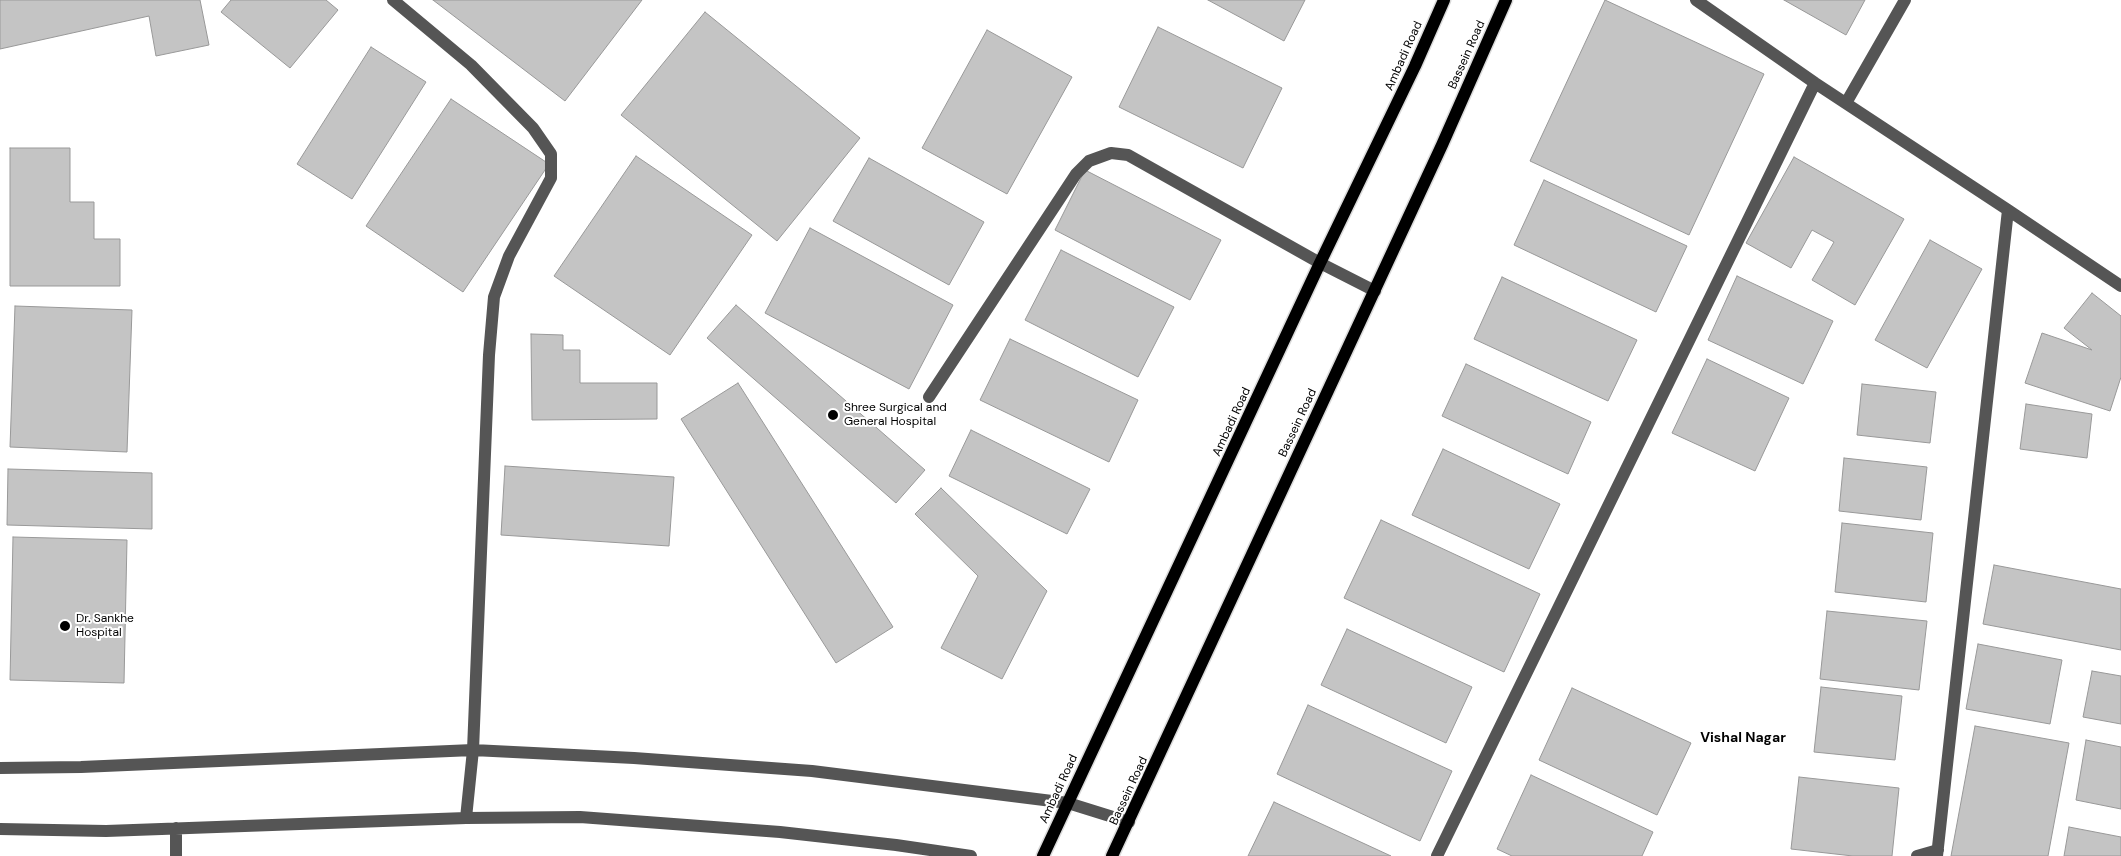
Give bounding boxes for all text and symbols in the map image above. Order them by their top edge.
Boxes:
street label: Bassein Road [1445,18,1489,92]
street label: Ambadi Road [1382,19,1426,93]
street label: Ambadi Road [1210,385,1254,459]
street label: Bassein Road [1276,387,1320,459]
place label: Shree Surgical and General Hospital [844,401,947,429]
marker: Shree Surgical and General Hospital [826,408,840,422]
place label: Dr. Sankhe Hospital [76,612,134,640]
marker: Dr. Sankhe Hospital [58,619,72,633]
district label: Vishal Nagar [1700,730,1786,746]
street label: Ambadi Road [1037,752,1081,826]
street label: Bassein Road [1107,755,1151,827]

